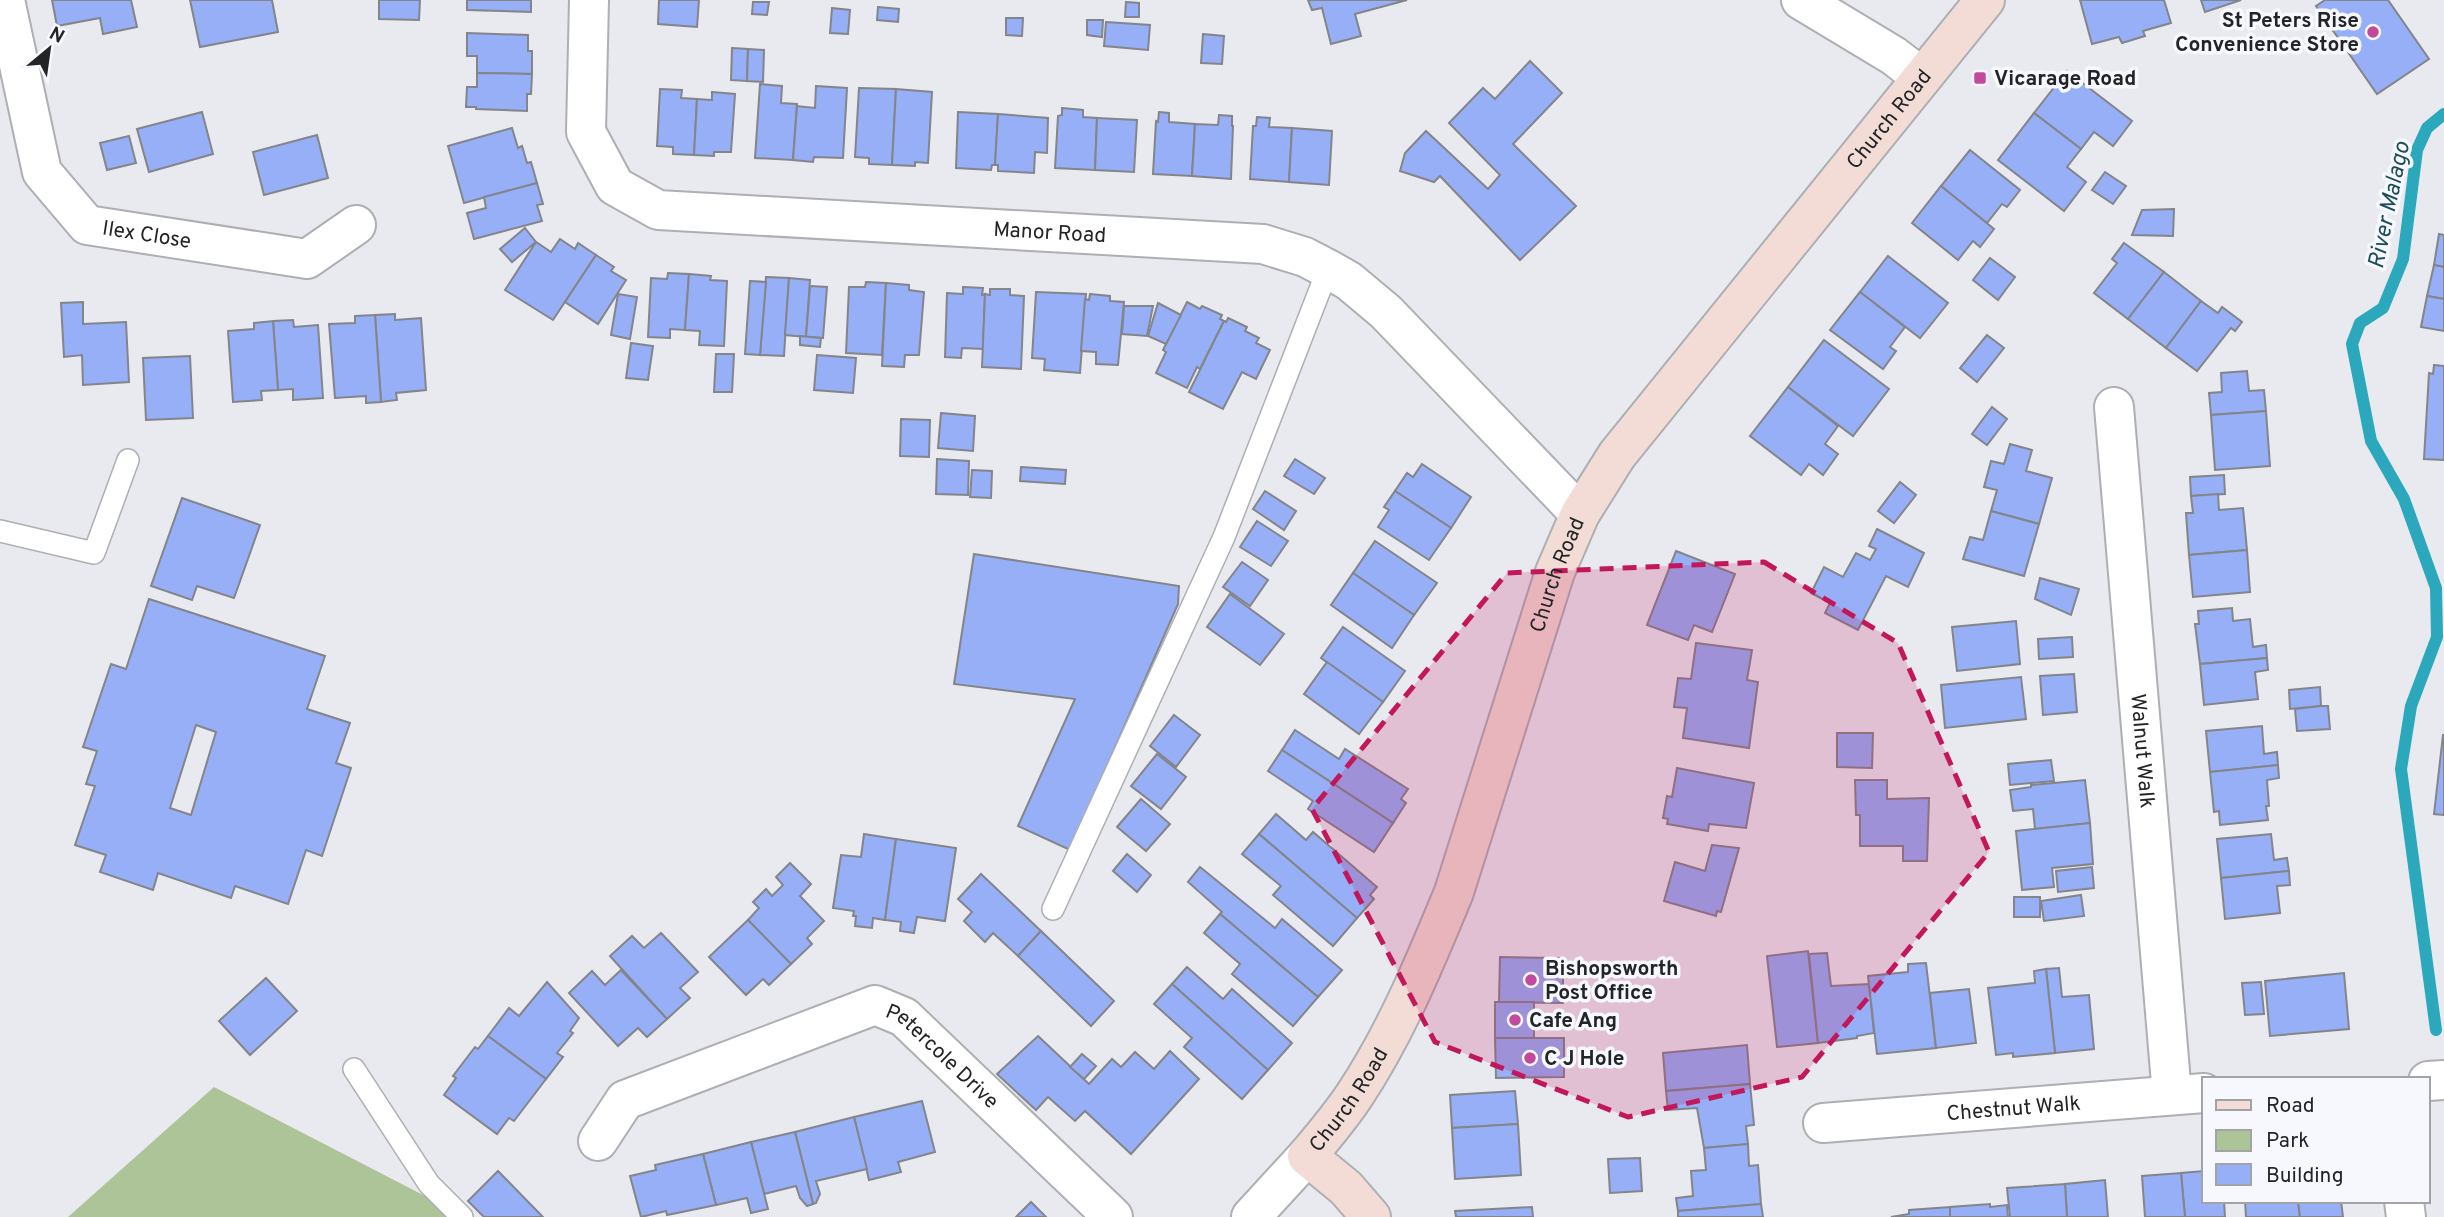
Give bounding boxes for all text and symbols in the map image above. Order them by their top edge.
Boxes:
place label: St Peters Rise Convenience Store [2175,8,2359,59]
north arrow [14,14,84,84]
text: N [44,22,68,50]
marker: St Peters Rise Convenience Store [2365,24,2381,40]
street label: Church Road [1841,64,1938,176]
place label: Vicarage Road [1994,66,2136,93]
marker: Vicarage Road [1972,70,1988,86]
water label: River Malago [2363,139,2418,272]
street label: Ilex Close [100,216,193,256]
street label: Manor Road [992,217,1107,250]
street label: Church Road [1525,514,1592,636]
street label: Walnut Walk [2123,693,2160,809]
place label: Bishopsworth Post Office [1545,956,1678,1007]
marker: Bishopsworth Post Office [1523,972,1539,988]
street label: Petercole Drive [881,999,1004,1115]
place label: Cafe Ang [1529,1008,1617,1035]
marker: Cafe Ang [1507,1012,1523,1028]
street label: Church Road [1304,1044,1395,1158]
place label: C J Hole [1544,1046,1624,1073]
marker: C J Hole [1522,1050,1538,1066]
legend [2202,1077,2430,1203]
street label: Chestnut Walk [1945,1091,2082,1128]
text: Road [2266,1093,2315,1120]
text: Park [2266,1128,2309,1155]
text: Building [2266,1163,2344,1190]

